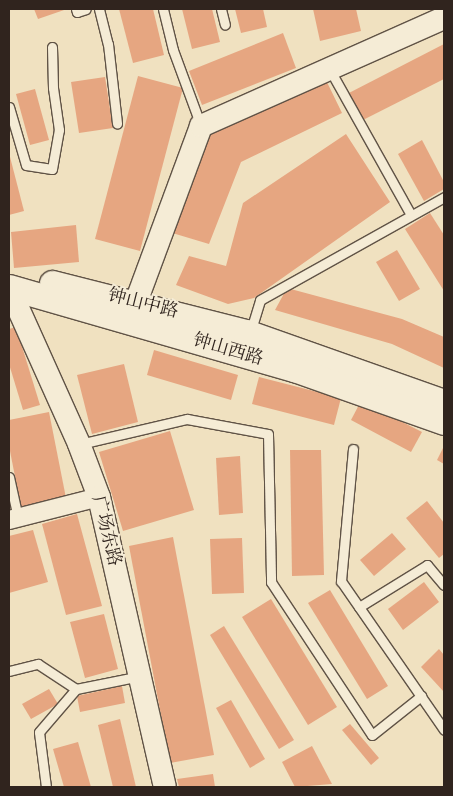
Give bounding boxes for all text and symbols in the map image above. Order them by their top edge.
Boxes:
street label: 钟山中路 [105,285,181,323]
street label: 钟山西路 [190,330,266,370]
street label: 广场东路 [87,493,125,569]

